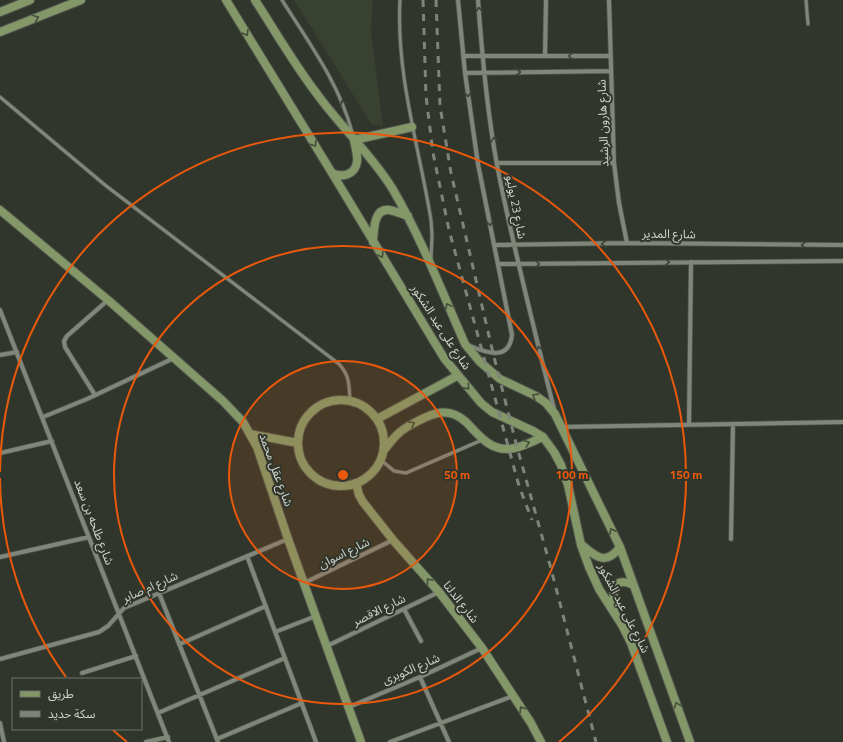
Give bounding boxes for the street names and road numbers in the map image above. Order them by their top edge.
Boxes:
street label: شارع هارون الرشيد [591,79,614,167]
street label: شارع 23 يوليو [501,173,532,240]
street label: شارع المدير [641,224,696,243]
street label: شارع على عبد الشكور [406,279,476,373]
street label: شارع عقل محمد [254,431,299,509]
street label: شارع طلحه بن سعد [69,476,120,567]
street label: شارع اسوان [315,532,373,573]
street label: شارع على عبد الشكور [593,559,655,656]
street label: شارع ام صابر [118,566,181,608]
street label: شارع الدلتا [439,576,484,627]
street label: شارع الاقصر [348,588,409,631]
street label: شارع الكوبرى [379,648,443,689]

